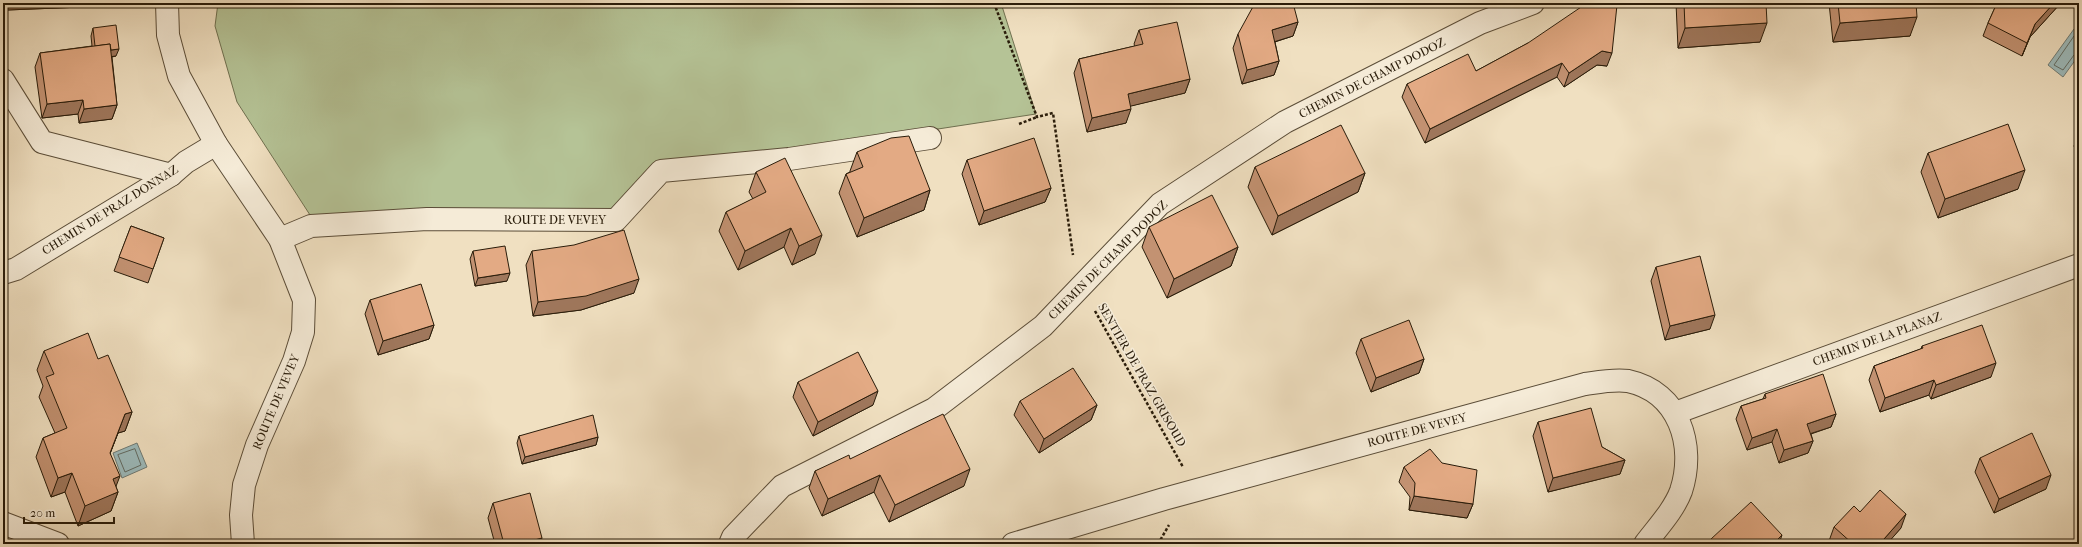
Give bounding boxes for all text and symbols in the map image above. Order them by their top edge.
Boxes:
street label: CHEMIN DE CHAMP DODOZ [1296,35,1448,121]
street label: CHEMIN DE PRAZ DONNAZ [39,162,181,258]
street label: CHEMIN DE CHAMP DODOZ [1046,198,1170,322]
street label: ROUTE DE VEVEY [504,213,607,227]
street label: SENTIER DE PRAZ GRISOUD [1095,301,1189,449]
street label: CHEMIN DE LA PLANAZ [1811,309,1943,369]
street label: ROUTE DE VEVEY [250,351,303,452]
street label: ROUTE DE VEVEY [1366,410,1469,450]
scale bar [24,499,114,525]
text: 20 m [30,506,55,520]

